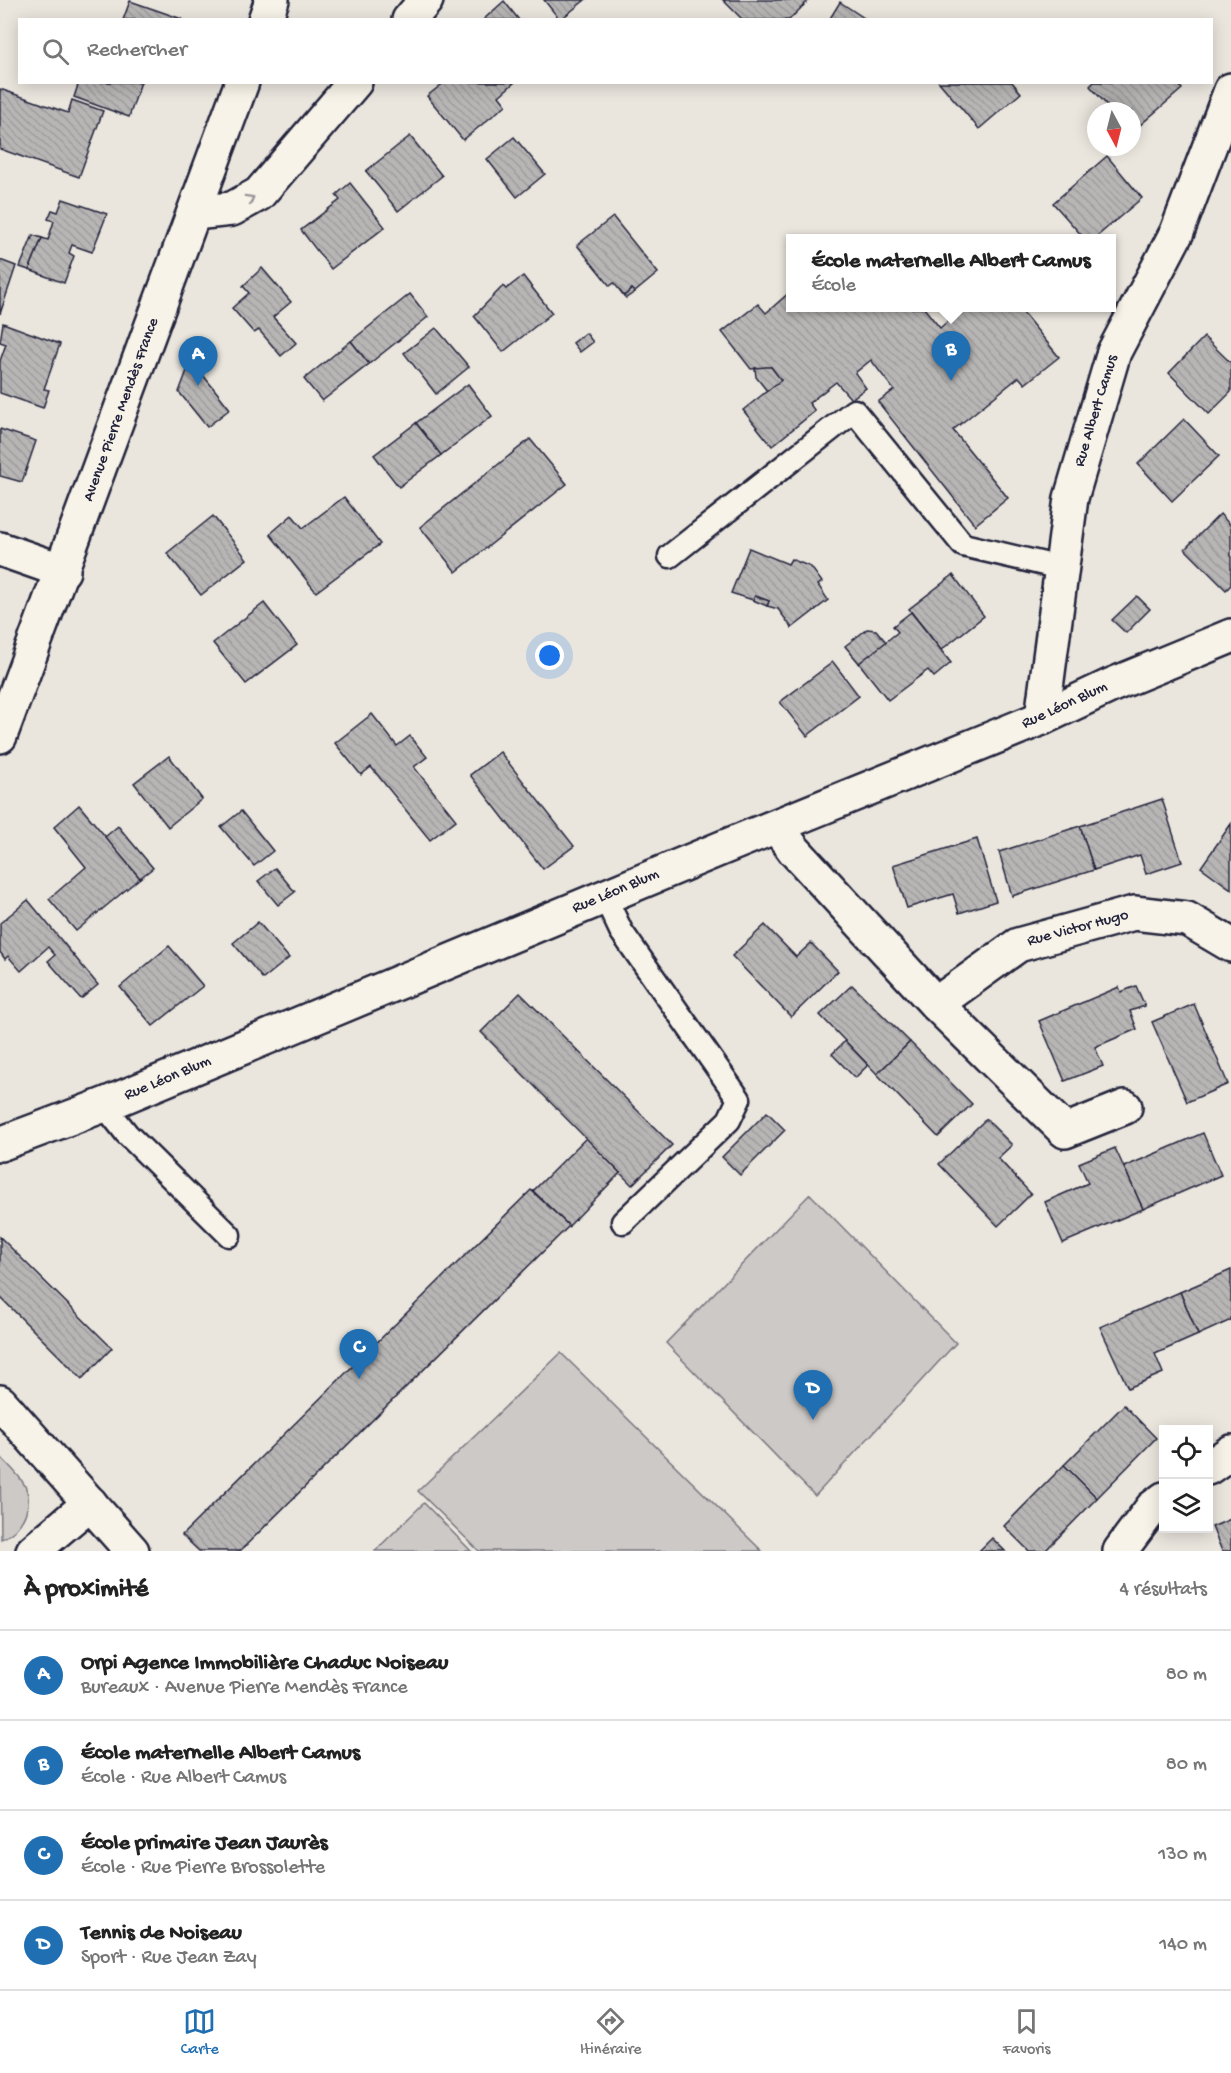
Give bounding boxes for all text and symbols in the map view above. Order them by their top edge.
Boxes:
search box [18,18,1213,84]
icon: search [39,35,72,68]
text: Rechercher [87,38,187,64]
north arrow [1087,102,1141,156]
one-way arrow [244,195,254,206]
popup [786,234,1116,312]
text: École maternelle Albert Camus [812,249,1090,275]
text: École [812,275,856,298]
street label: Avenue Pierre Mendès France [80,315,164,504]
pin: B [932,332,970,381]
pin: A [178,336,218,386]
street label: Rue Albert Camus [1071,352,1123,469]
your location [535,641,564,670]
street label: Rue Léon Blum [1019,678,1111,734]
street label: Rue Léon Blum [570,865,663,919]
street label: Rue Victor Hugo [1025,906,1131,952]
street label: Rue Léon Blum [122,1052,215,1106]
pin: C [340,1330,378,1379]
pin: D [794,1370,832,1420]
map controls [1159,1425,1213,1533]
button: locate [1159,1425,1213,1479]
button: layers [1159,1479,1213,1533]
text: À proximité [24,1575,148,1606]
text: 4 résultats [1119,1579,1207,1602]
text: Orpi Agence Immobilière Chaduc Noiseau [81,1651,448,1677]
text: A [38,1664,49,1687]
text: 80 m [1166,1664,1207,1687]
text: Bureaux · Avenue Pierre Mendès France [81,1677,407,1700]
text: École maternelle Albert Camus [81,1741,360,1767]
text: B [38,1754,49,1777]
text: 80 m [1166,1754,1207,1777]
text: École · Rue Albert Camus [81,1767,286,1790]
text: École primaire Jean Jaurès [81,1831,328,1857]
text: C [38,1844,49,1867]
text: 130 m [1158,1844,1207,1867]
text: École · Rue Pierre Brossolette [81,1857,325,1880]
text: Tennis de Noiseau [81,1921,242,1947]
text: D [37,1934,50,1957]
text: 140 m [1159,1934,1207,1957]
text: Sport · Rue Jean Zay [81,1947,257,1970]
tab: Carte [181,2005,219,2060]
tab: Itinéraire [580,2005,642,2060]
tab: Favoris [1003,2005,1050,2060]

